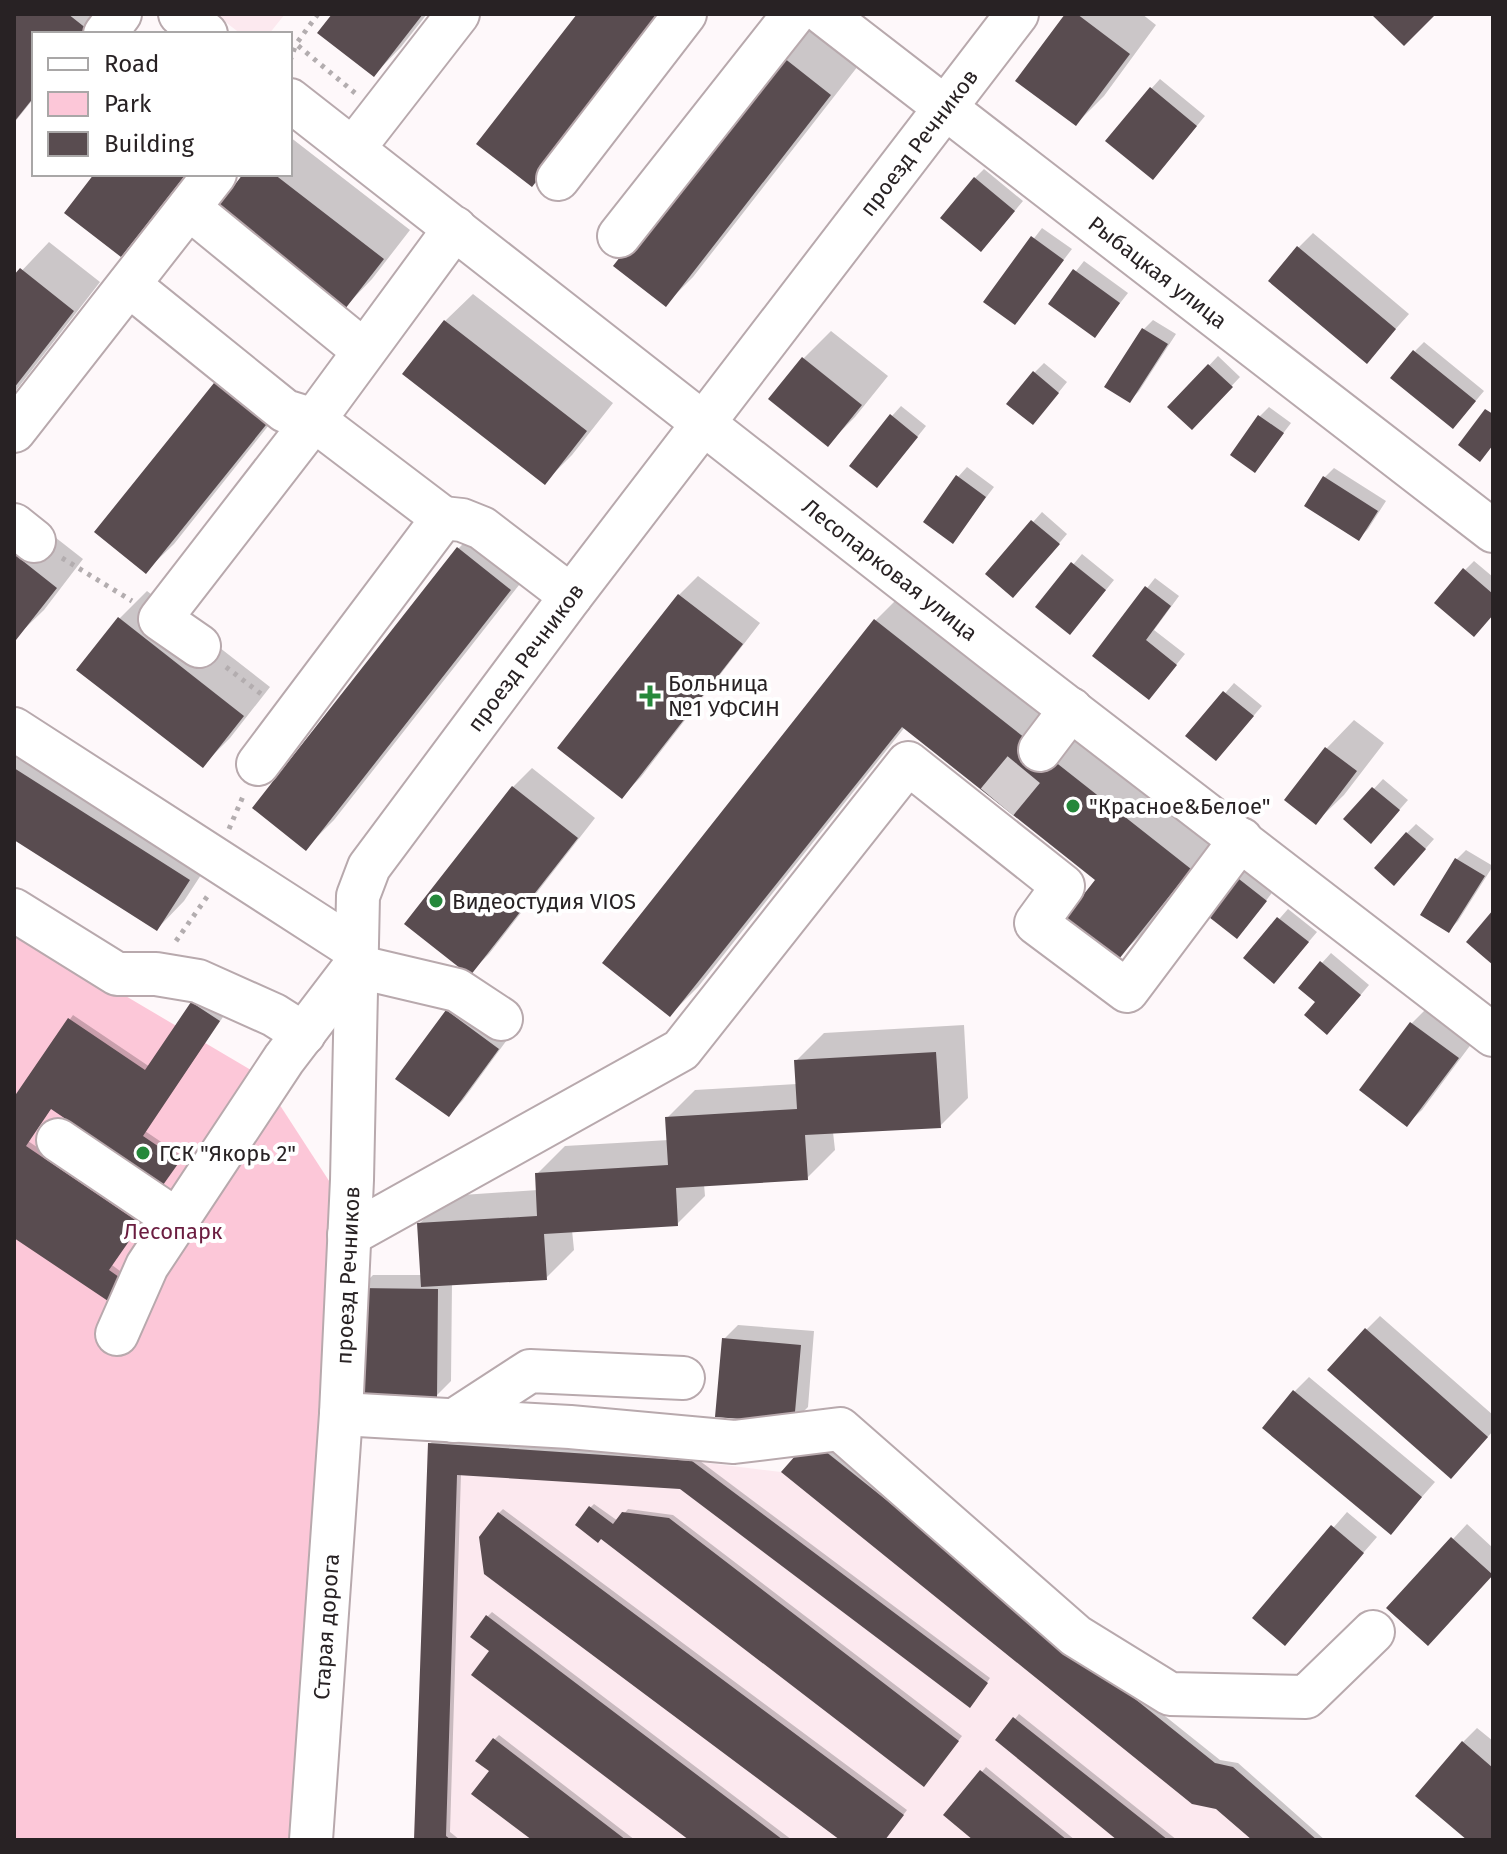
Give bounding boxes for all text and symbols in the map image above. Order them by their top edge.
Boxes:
legend [32,32,292,176]
text: Road [104,50,159,78]
street label: проезд Речников [854,64,984,222]
text: Park [104,90,152,118]
text: Building [104,130,194,158]
street label: Рыбацкая улица [1083,210,1232,335]
street label: Лесопарковая улица [797,493,983,647]
street label: проезд Речников [462,578,590,737]
place label: Больница №1 УФСИН [668,670,780,722]
marker: Больница №1 УФСИН [639,685,661,707]
place label: "Красное&Белое" [1089,793,1271,820]
marker: "Красное&Белое" [1064,797,1082,815]
place label: Видеостудия VIOS [452,888,636,915]
marker: Видеостудия VIOS [427,892,445,910]
place label: ГСК "Якорь 2" [159,1140,296,1167]
marker: ГСК "Якорь 2" [134,1144,152,1162]
street label: проезд Речников [330,1186,366,1365]
park label: Лесопарк [124,1218,223,1245]
street label: Старая дорога [308,1552,345,1701]

